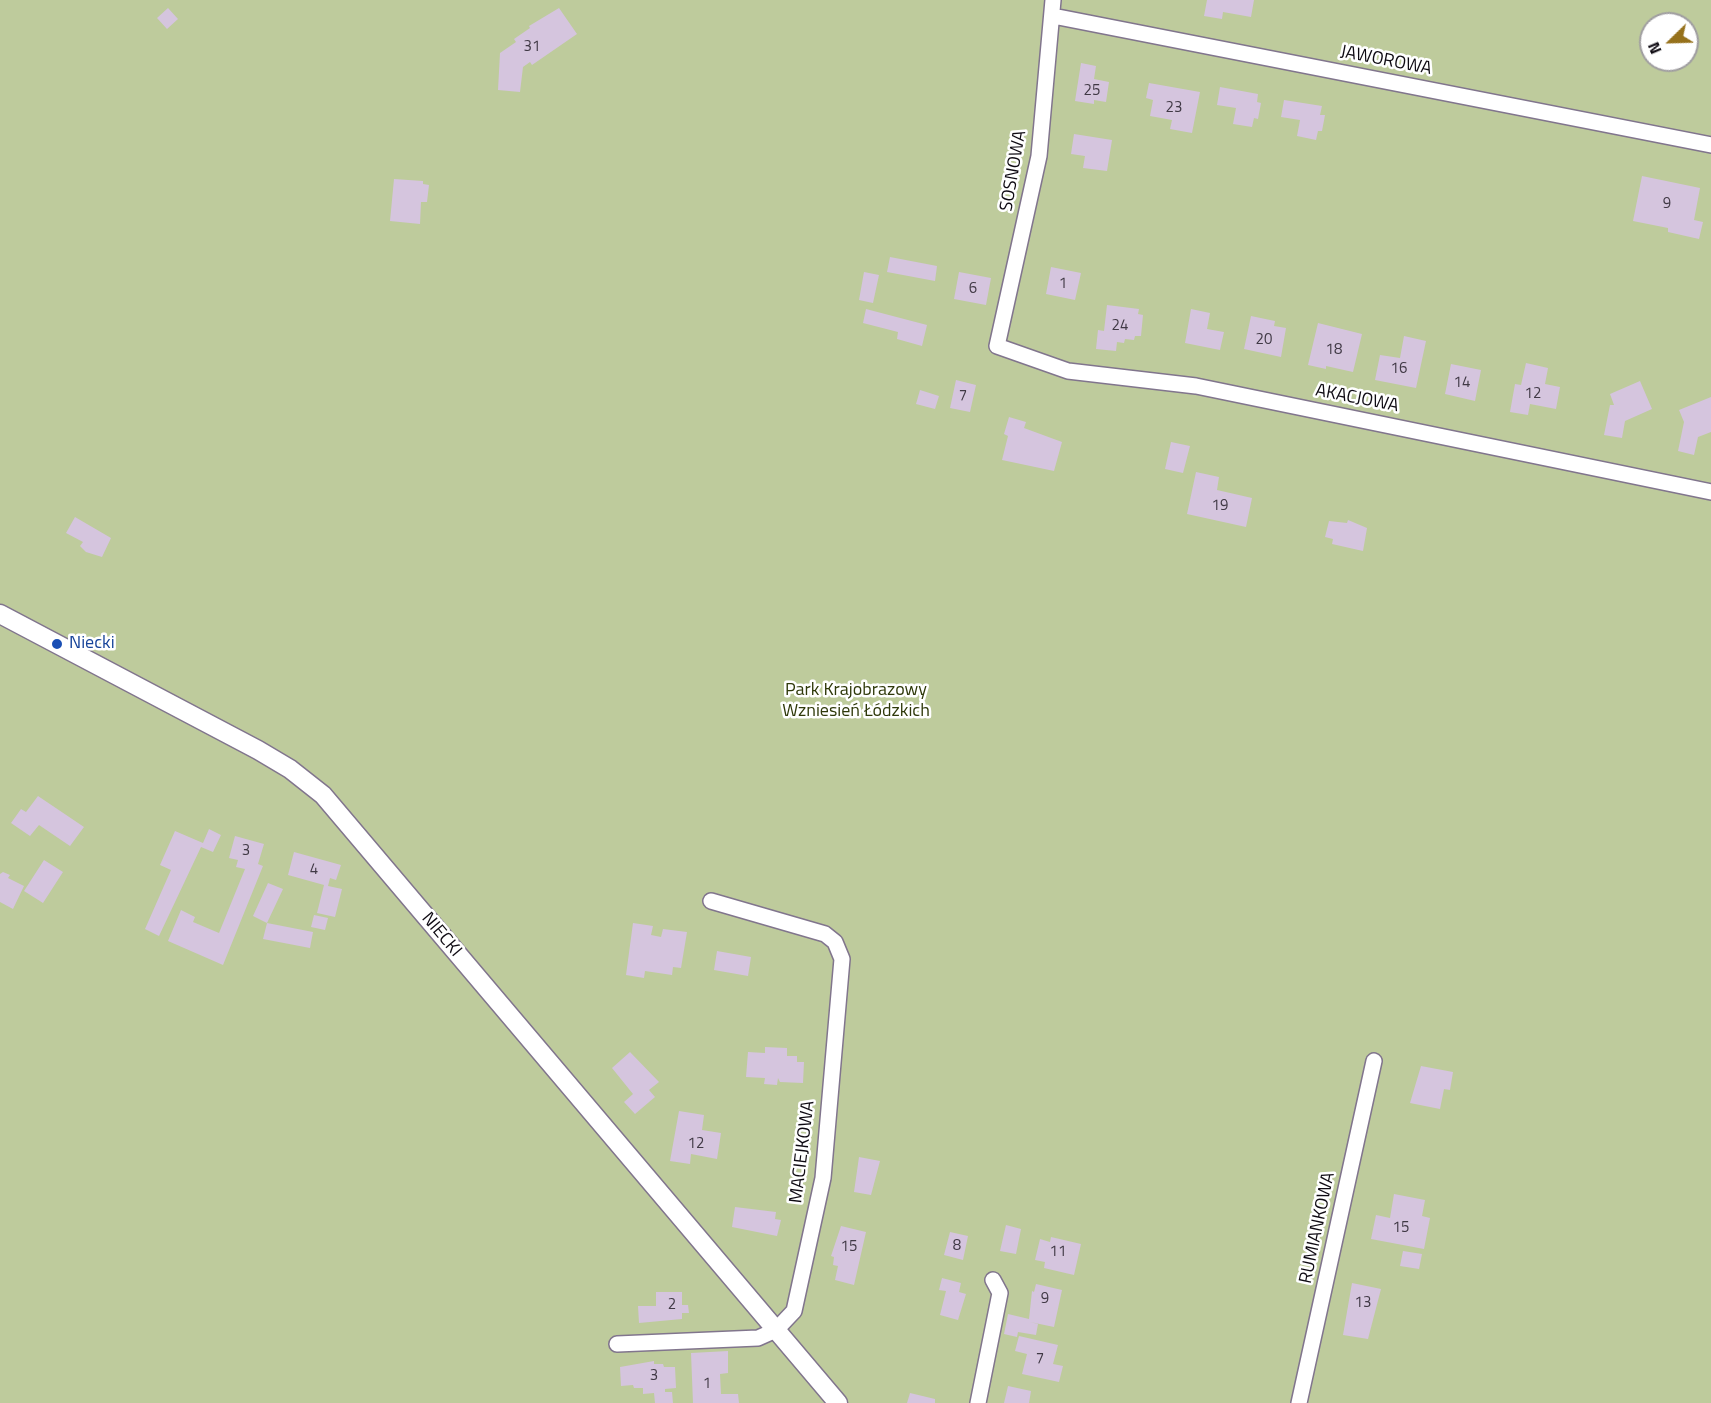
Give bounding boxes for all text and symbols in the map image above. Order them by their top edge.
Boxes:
north arrow [1639,12,1699,72]
house number: 31 [524,38,540,56]
text: N [1641,38,1667,58]
street label: JAWOROWA [1339,42,1433,80]
house number: 25 [1084,82,1100,100]
house number: 23 [1166,99,1182,117]
street label: SOSNOWA [996,129,1032,213]
house number: 9 [1663,195,1671,213]
house number: 1 [1059,275,1067,293]
house number: 6 [969,280,977,298]
house number: 24 [1112,317,1128,335]
house number: 20 [1256,331,1272,349]
house number: 18 [1326,341,1342,359]
house number: 16 [1391,360,1407,378]
house number: 14 [1454,374,1470,392]
street label: AKACJOWA [1313,380,1401,418]
house number: 12 [1525,385,1541,403]
house number: 7 [959,387,967,405]
house number: 19 [1212,497,1228,515]
place label: Niecki [69,633,115,655]
marker: Niecki [50,637,64,651]
park label: Park Krajobrazowy Wzniesień Łódzkich [782,680,930,722]
house number: 3 [242,842,250,860]
house number: 4 [310,861,318,879]
street label: NIECKI [416,909,466,961]
street label: MACIEJKOWA [786,1100,820,1204]
house number: 12 [688,1135,704,1153]
street label: RUMIANKOWA [1296,1170,1340,1286]
house number: 15 [1393,1219,1409,1237]
house number: 8 [953,1237,961,1255]
house number: 15 [841,1238,857,1256]
house number: 11 [1050,1243,1066,1261]
house number: 9 [1041,1290,1049,1308]
house number: 13 [1355,1294,1371,1312]
house number: 2 [668,1296,676,1314]
house number: 7 [1036,1350,1044,1368]
house number: 3 [650,1367,658,1385]
house number: 1 [703,1375,711,1393]

